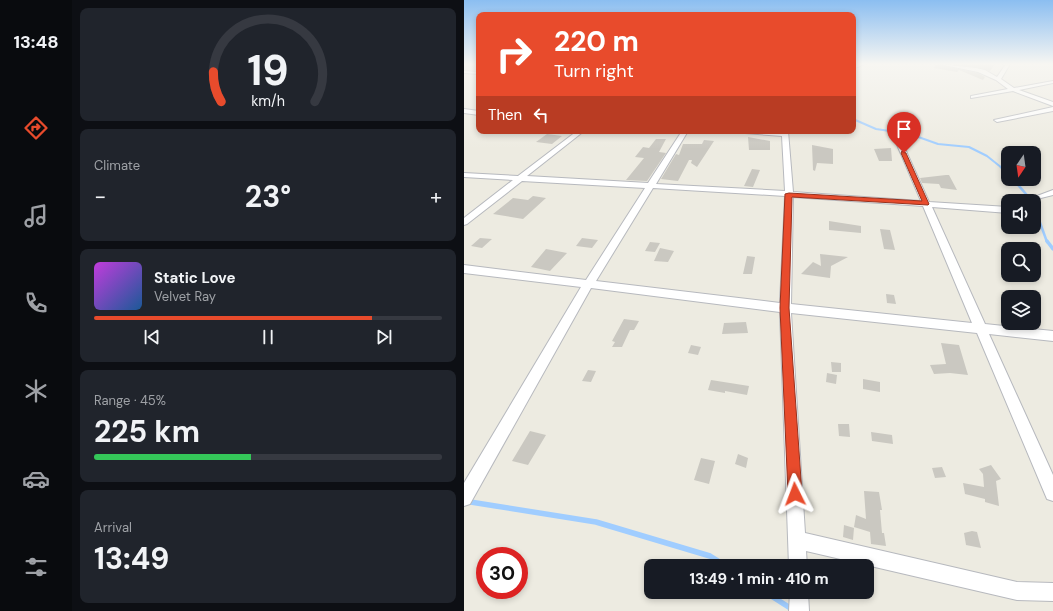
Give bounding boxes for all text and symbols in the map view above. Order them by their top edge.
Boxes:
text: 220 m [554,23,639,60]
icon: right [488,28,540,80]
text: 13:48 [13,30,59,54]
text: 19 [247,44,289,98]
text: Turn right [554,59,634,83]
text: km/h [251,92,285,110]
icon: left [530,104,552,126]
text: Then [488,105,522,125]
pin [887,112,921,153]
icon: directions [22,114,50,142]
icon: arrive [893,118,915,140]
north arrow [1001,146,1041,186]
map controls [1001,146,1041,330]
text: Climate [94,157,140,174]
text: 23° [245,177,291,216]
text: − [94,182,106,211]
text: + [430,182,442,211]
button: sound [1001,194,1041,234]
icon: music [22,202,50,230]
button: search [1001,242,1041,282]
text: Static Love [154,268,235,288]
text: Velvet Ray [154,288,216,305]
icon: phone [22,289,50,317]
button: layers [1001,290,1041,330]
icon: previous [141,326,163,348]
icon: pause [257,326,279,348]
icon: next [373,326,395,348]
icon: climate [22,377,50,405]
text: Range · 45% [94,392,166,409]
text: 225 km [94,412,200,451]
icon: car [22,465,50,493]
position arrow [774,473,816,515]
text: Arrival [94,519,132,536]
text: 13:49 [94,539,169,578]
speed limit sign: 30 [476,547,528,599]
icon: filters [22,553,50,581]
text: 13:49 · 1 min · 410 m [689,569,829,589]

